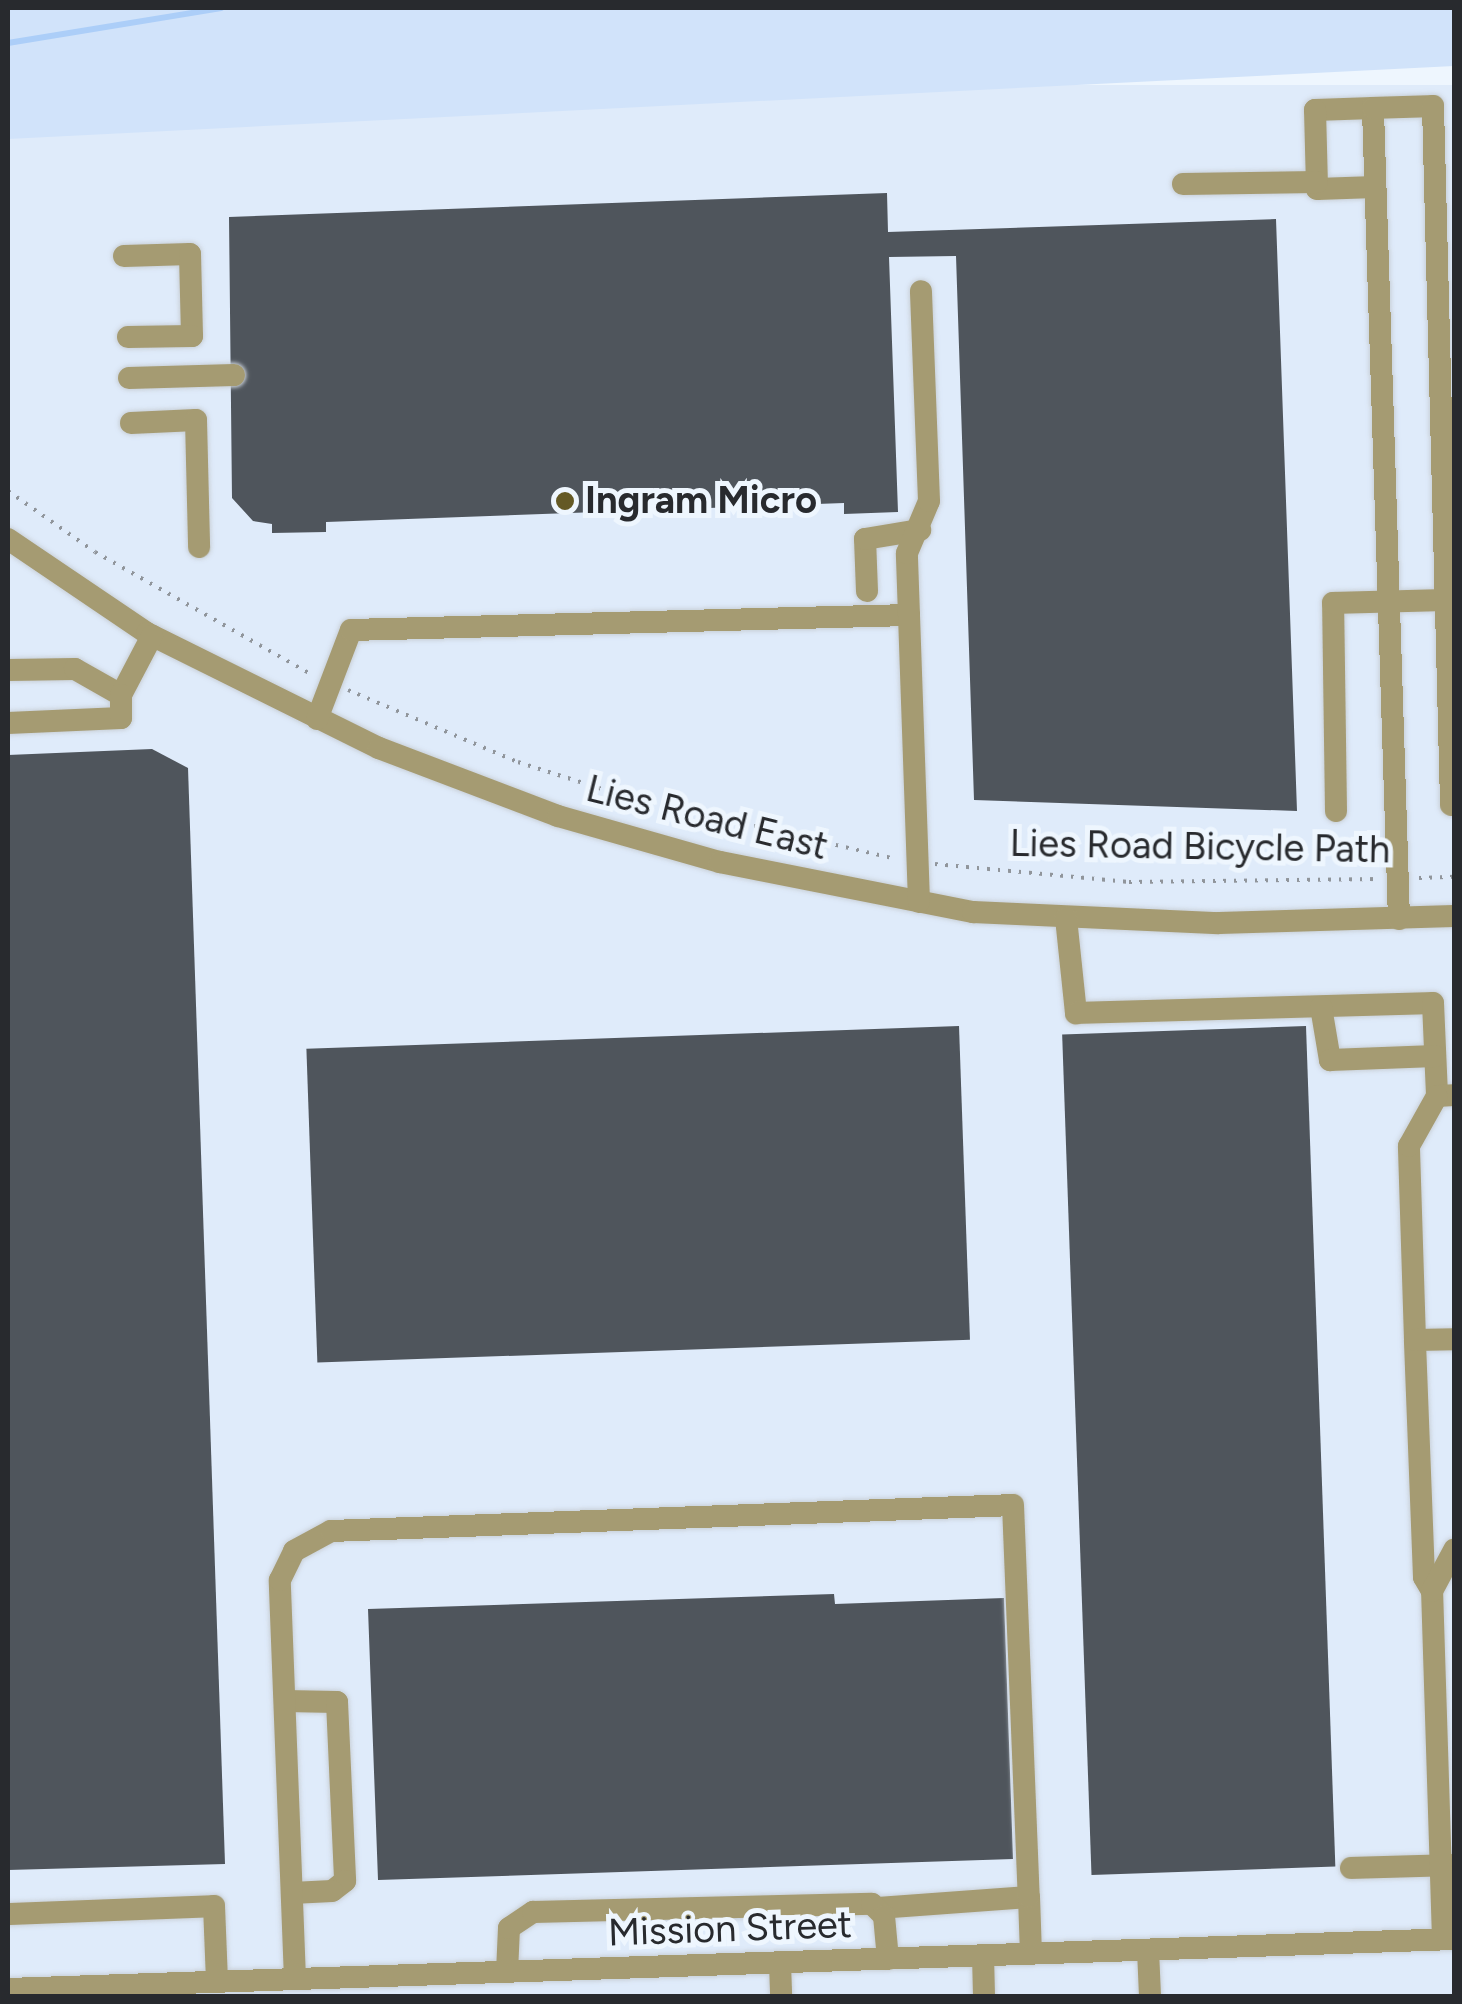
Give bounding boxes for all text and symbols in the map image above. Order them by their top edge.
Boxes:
place label: Ingram Micro [585,478,817,524]
marker: Ingram Micro [554,490,576,512]
street label: Lies Road East [582,766,832,870]
street label: Lies Road Bicycle Path [1009,821,1391,873]
street label: Mission Street [607,1902,853,1956]

